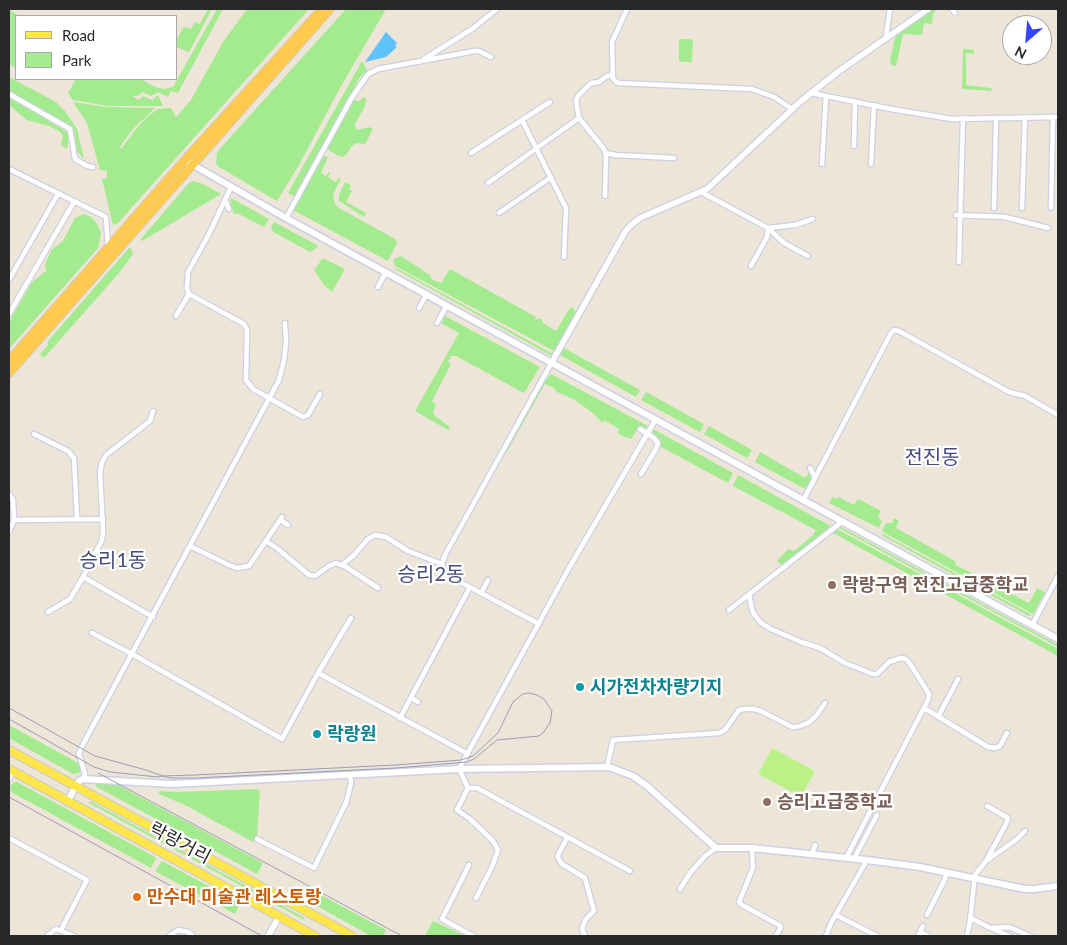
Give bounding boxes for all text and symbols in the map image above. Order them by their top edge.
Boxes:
legend [15,15,178,80]
north arrow [1002,15,1052,65]
text: Road [62,26,95,44]
text: N [1012,43,1029,63]
text: Park [62,51,91,69]
district label: 전진동 [904,446,960,470]
district label: 승리1동 [80,549,146,573]
district label: 승리2동 [398,563,464,587]
place label: 락랑구역 전진고급중학교 [842,574,1029,596]
marker: 락랑구역 전진고급중학교 [826,579,838,591]
place label: 시가전차차량기지 [590,676,722,698]
marker: 시가전차차량기지 [574,681,586,693]
place label: 락랑원 [327,723,377,745]
marker: 락랑원 [311,728,323,740]
place label: 승리고급중학교 [777,791,893,813]
marker: 승리고급중학교 [761,796,773,808]
street label: 락랑거리 [146,818,214,868]
place label: 만수대 미술관 레스토랑 [147,886,321,908]
marker: 만수대 미술관 레스토랑 [131,891,143,903]

